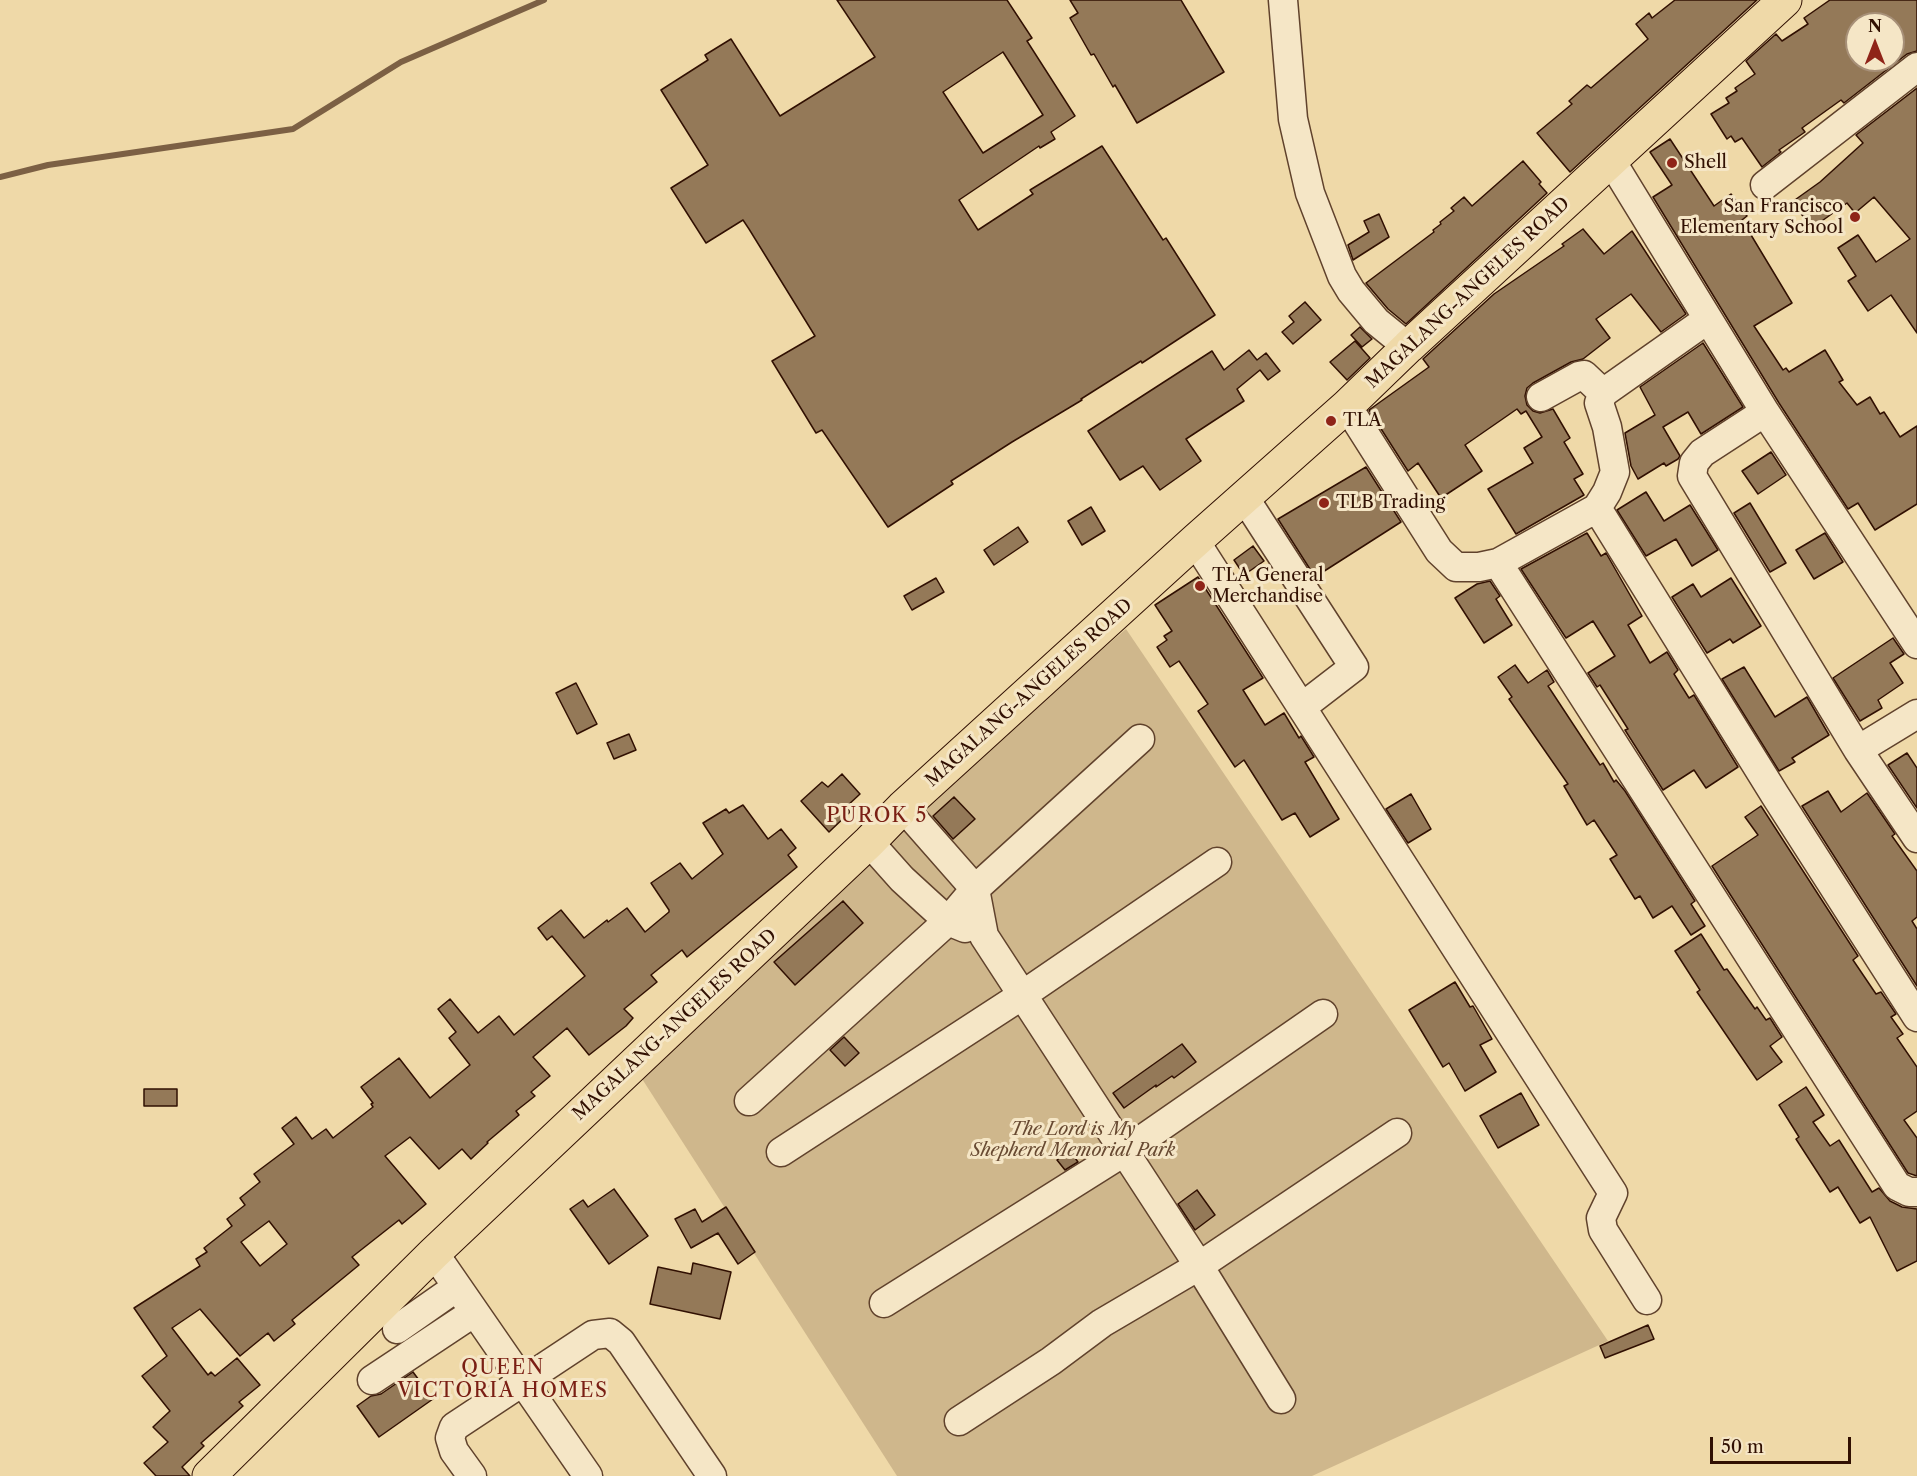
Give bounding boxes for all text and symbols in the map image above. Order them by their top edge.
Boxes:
north arrow [1845,12,1905,72]
text: N [1868,16,1882,36]
place label: Shell [1684,152,1727,174]
marker: Shell [1665,156,1679,170]
street label: MAGALANG-ANGELES ROAD [1362,193,1574,393]
place label: San Francisco Elementary School [1680,196,1843,238]
marker: San Francisco Elementary School [1848,210,1862,224]
place label: TLA [1343,410,1382,432]
marker: TLA [1324,414,1338,428]
place label: TLB Trading [1336,492,1445,514]
marker: TLB Trading [1317,496,1331,510]
place label: TLA General Merchandise [1212,565,1324,608]
marker: TLA General Merchandise [1193,579,1207,593]
street label: MAGALANG-ANGELES ROAD [921,594,1137,792]
district label: PUROK 5 [826,804,928,828]
street label: MAGALANG-ANGELES ROAD [569,925,781,1125]
park label: The Lord is My Shepherd Memorial Park [971,1119,1175,1162]
district label: QUEEN VICTORIA HOMES [397,1356,609,1403]
scale bar [1713,1425,1854,1463]
text: 50 m [1721,1436,1764,1458]

